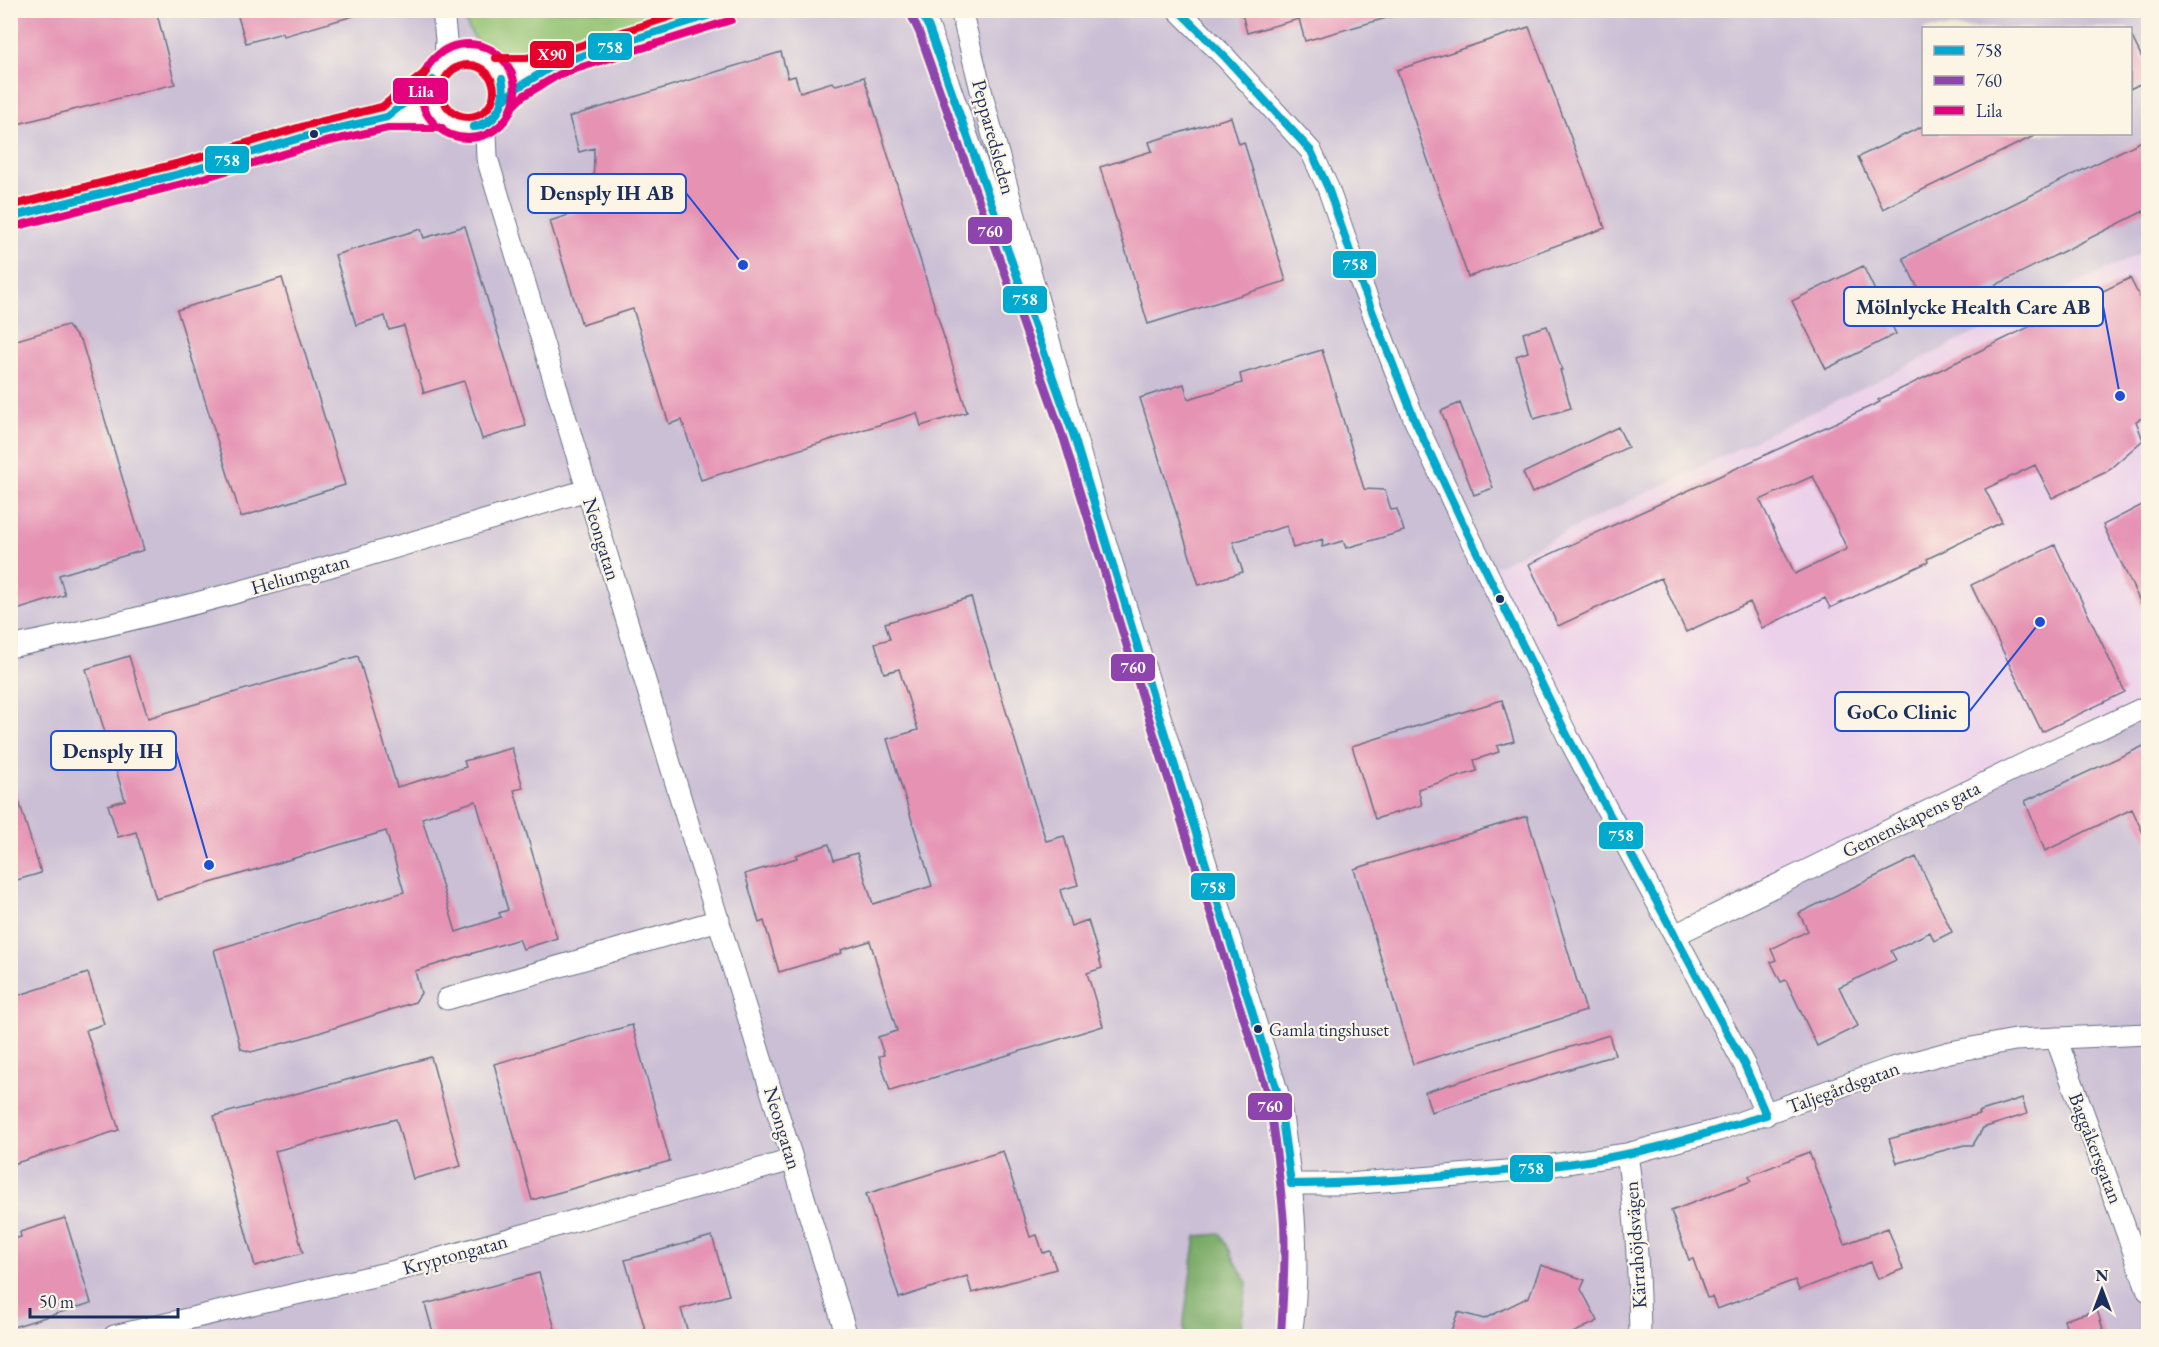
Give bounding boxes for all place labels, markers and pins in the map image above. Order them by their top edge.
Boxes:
unlabelled marker [308,128,320,140]
callout: Densply IH AB [528,174,686,213]
callout: Mölnlycke Health Care AB [1844,287,2103,326]
unlabelled marker [1494,593,1506,605]
callout: GoCo Clinic [1835,692,1969,731]
callout: Densply IH [51,731,176,770]
place label: Gamla tingshuset [1269,1018,1389,1041]
marker: Gamla tingshuset [1252,1023,1264,1035]

